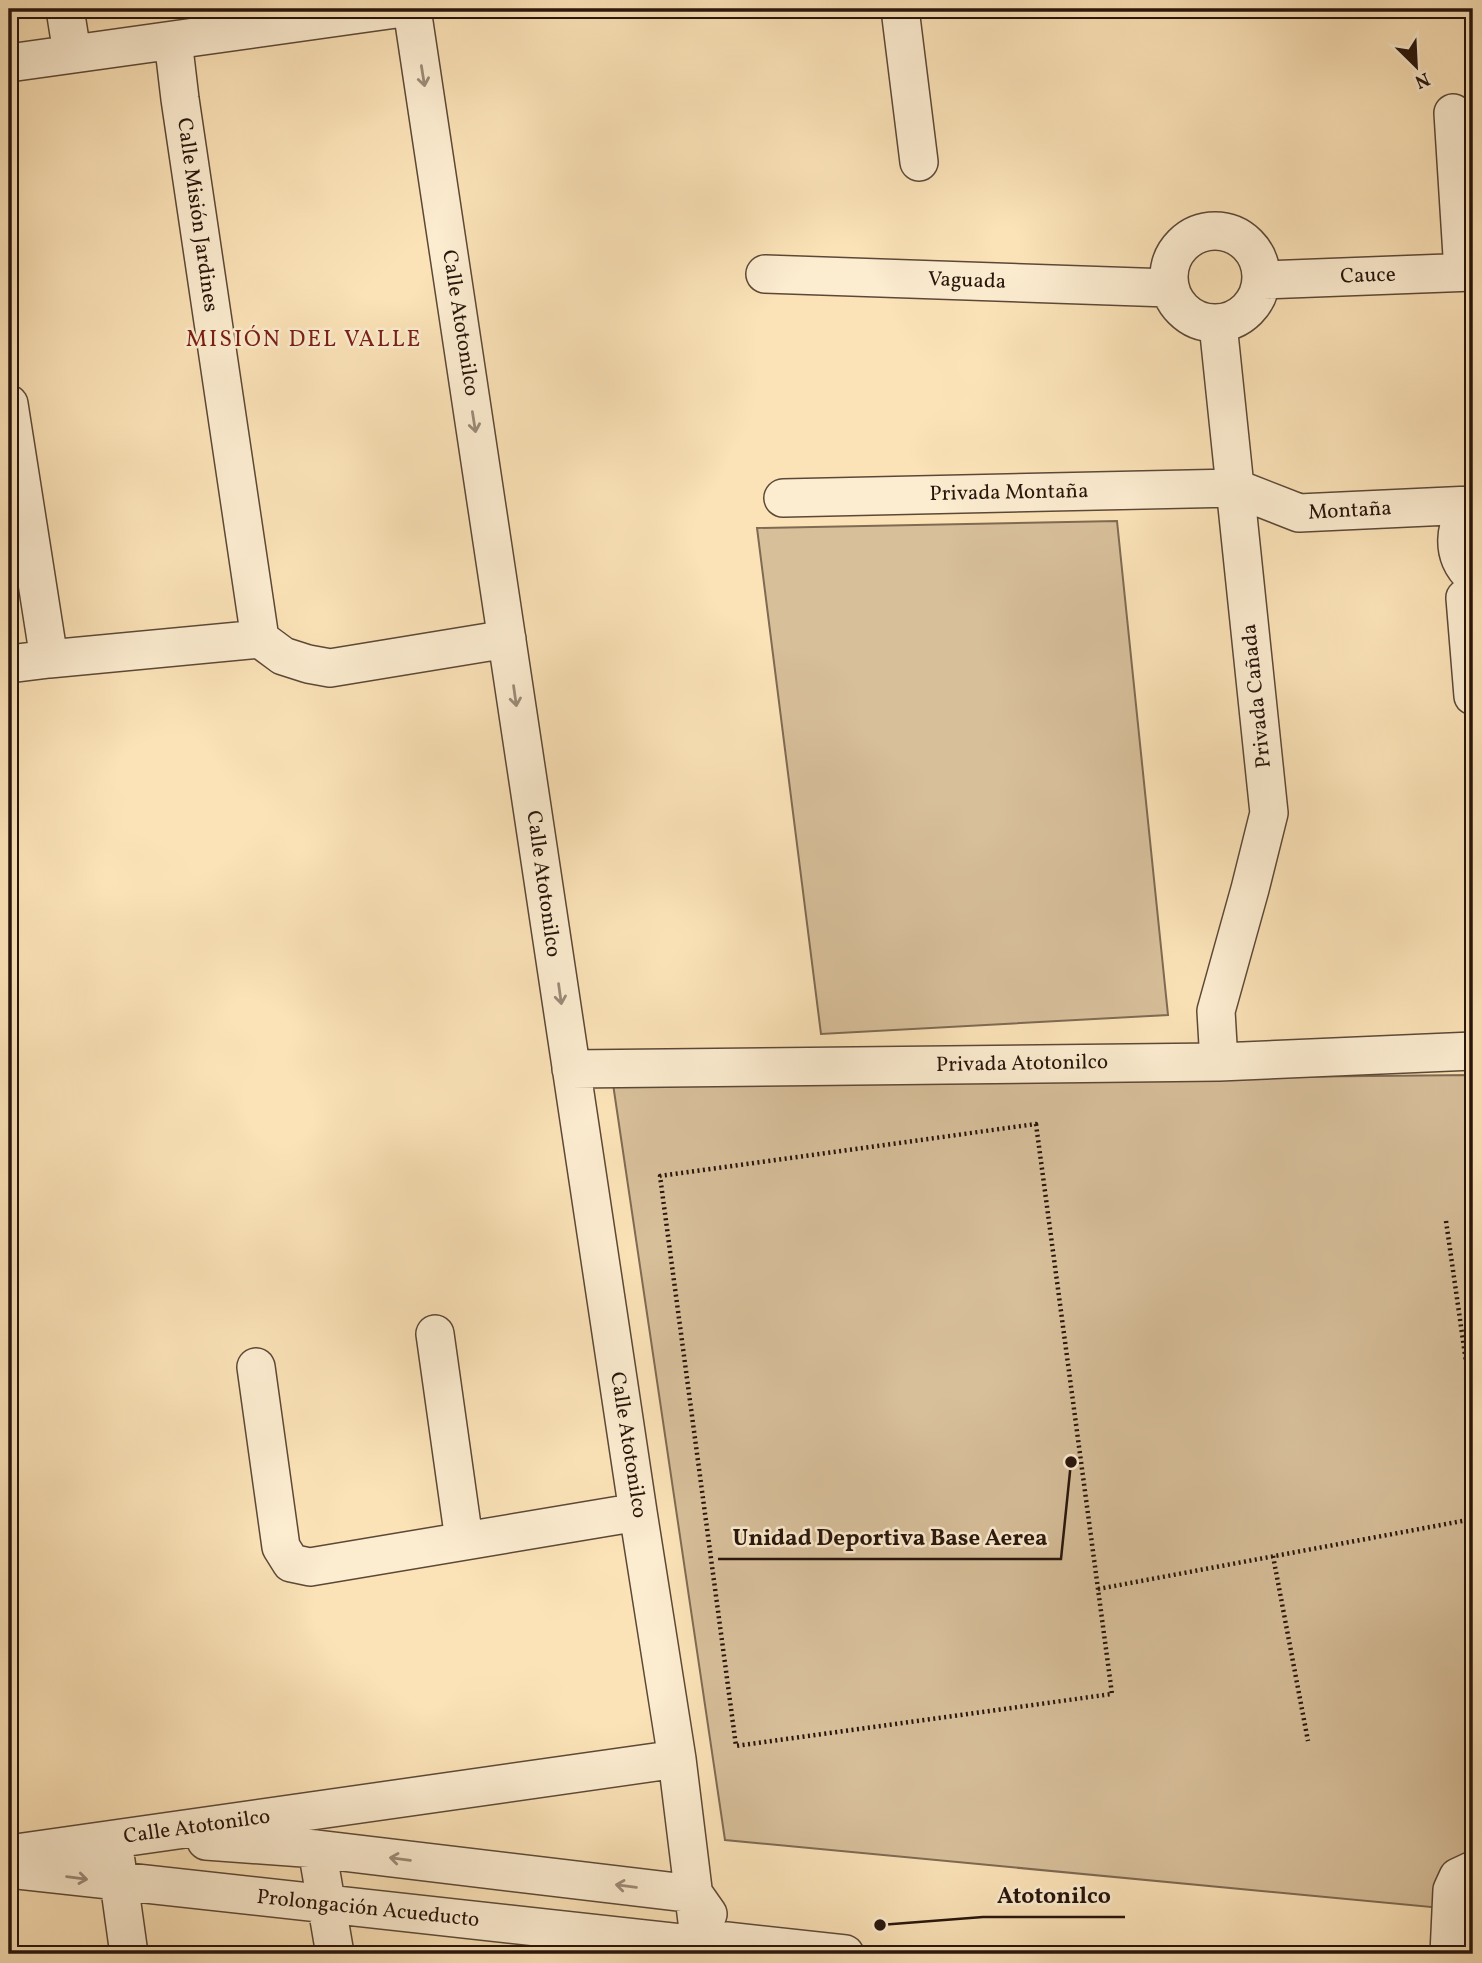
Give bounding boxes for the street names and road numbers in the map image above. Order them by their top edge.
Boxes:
street label: Calle Misión Jardines [169,116,225,314]
street label: Calle Atotonilco [434,248,486,398]
street label: Cauce [1340,261,1396,291]
street label: Vaguada [927,265,1007,297]
street label: Privada Montaña [929,477,1089,509]
street label: Montaña [1307,494,1393,528]
street label: Privada Cañada [1235,622,1279,770]
street label: Calle Atotonilco [518,809,568,959]
street label: Privada Atotonilco [936,1048,1108,1080]
street label: Calle Atotonilco [602,1370,654,1520]
street label: Calle Atotonilco [122,1802,272,1852]
street label: Prolongación Acueducto [255,1883,481,1935]

